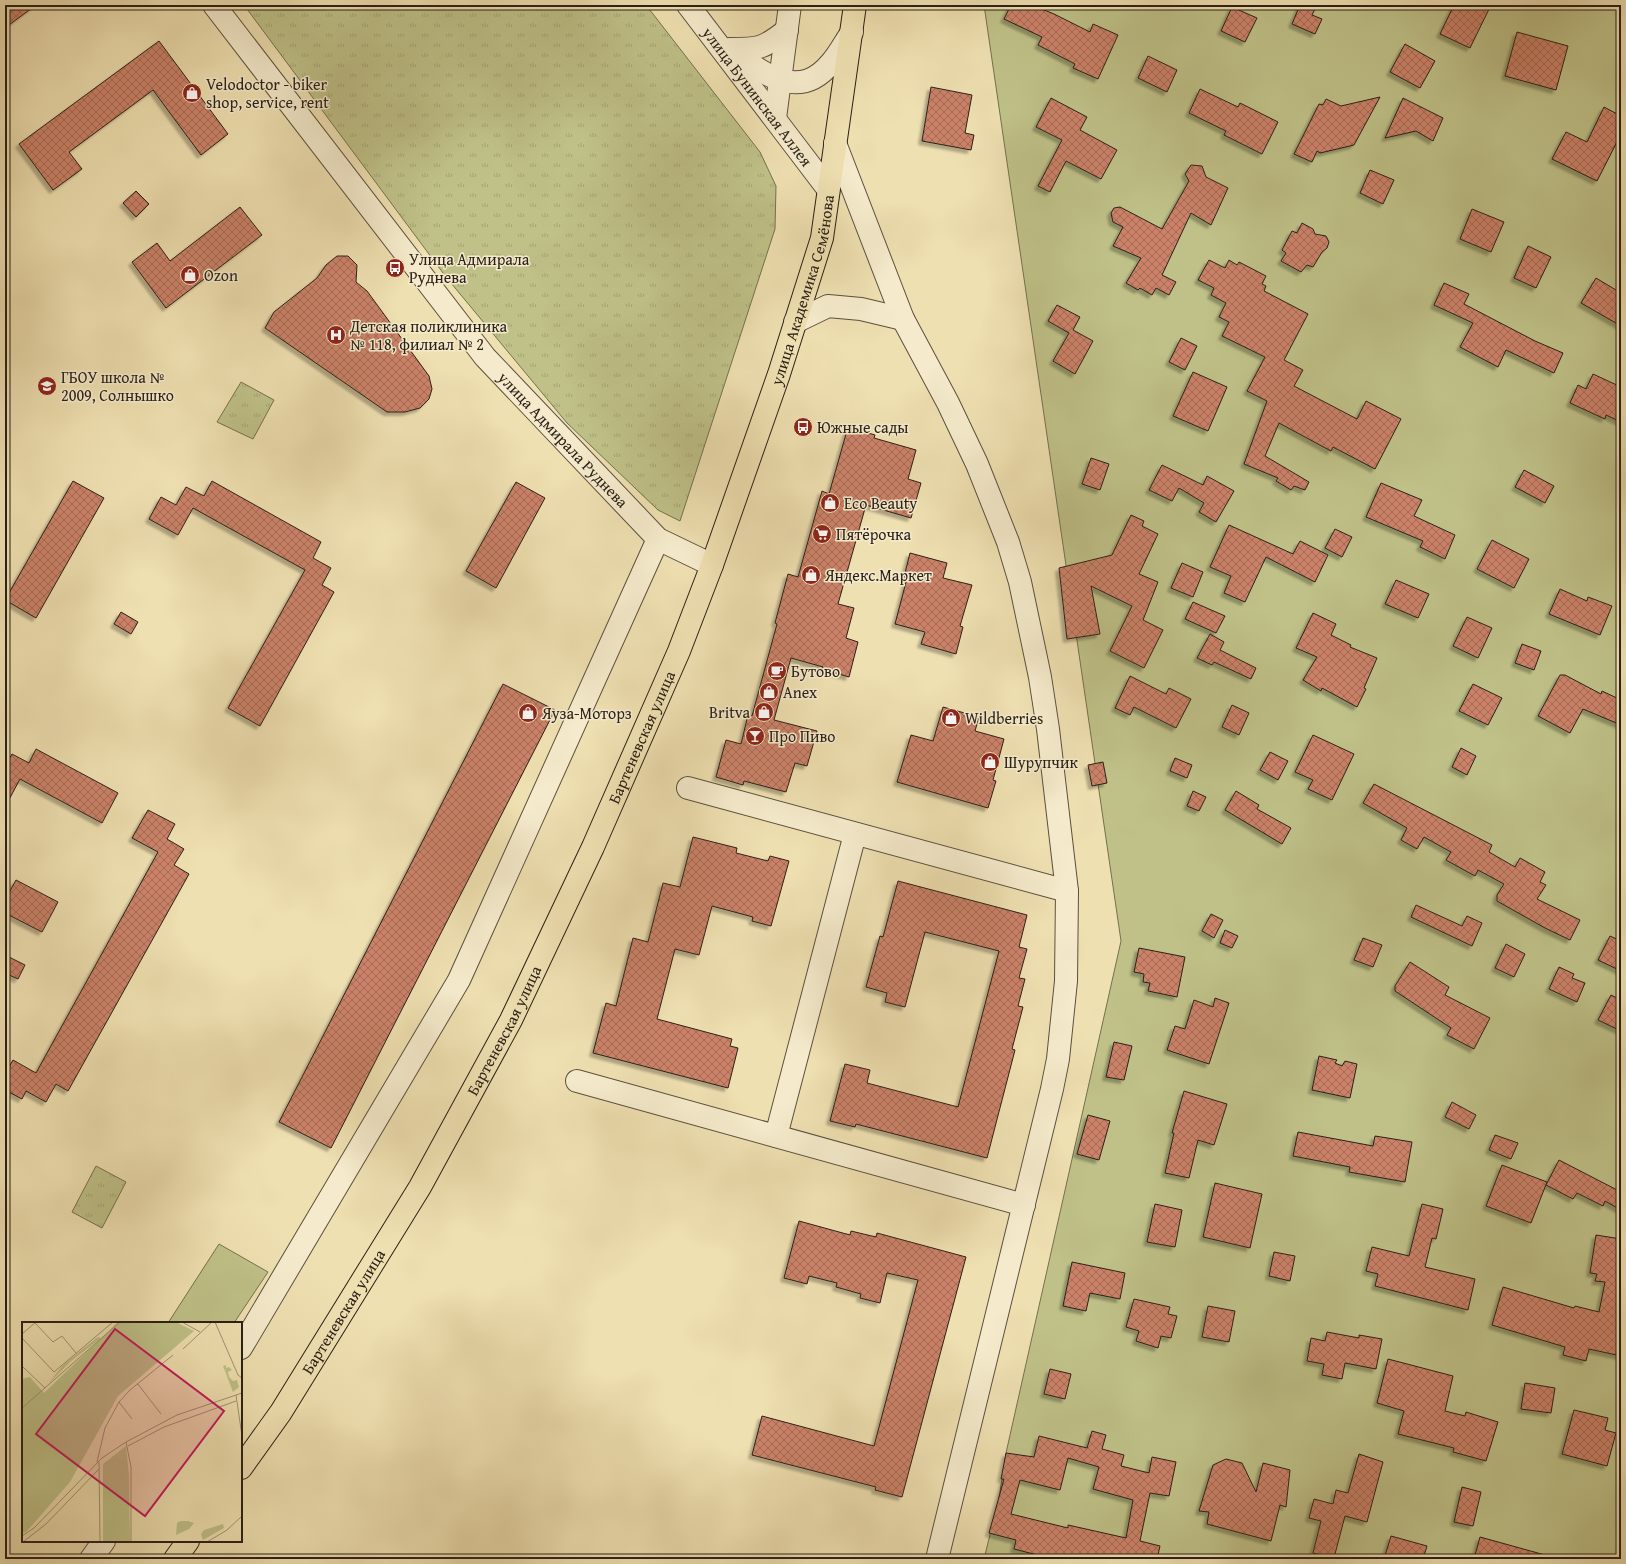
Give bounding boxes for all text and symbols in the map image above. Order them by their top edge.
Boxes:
street label: улица Бунинская Аллея [696,21,819,171]
place label: Velodoctor - biker shop, service, rent [206,72,329,114]
shop icon: Velodoctor - biker shop, service, rent [181,82,203,104]
street label: улица Академика Семёнова [764,193,840,389]
place label: Улица Адмирала Руднева [409,247,530,289]
bus stop icon: Улица Адмирала Руднева [384,257,406,279]
place label: Ozon [204,263,238,287]
shop icon: Ozon [179,264,201,286]
place label: Детская поликлиника № 118, филиал № 2 [349,314,508,356]
hospital icon: Детская поликлиника № 118, филиал № 2 [325,324,347,346]
place label: ГБОУ школа № 2009, Солнышко [61,365,174,407]
street label: улица Адмирала Руднева [492,365,634,513]
school or university icon: ГБОУ школа № 2009, Солнышко [36,375,58,397]
place label: Южные сады [817,415,909,439]
bus stop icon: Южные сады [792,416,814,438]
place label: Eco Beauty [844,491,917,515]
shop icon: Eco Beauty [819,492,841,514]
place label: Пятёрочка [836,522,911,546]
supermarket icon: Пятёрочка [811,523,833,545]
place label: Яндекс.Маркет [824,563,932,587]
shop icon: Яндекс.Маркет [800,564,822,586]
place label: Бутово [791,659,840,683]
cafe icon: Бутово [766,660,788,682]
street label: Бартеневская улица [601,666,681,807]
place label: Anex [783,680,818,704]
shop icon: Anex [758,681,780,703]
place label: Britva [709,700,750,724]
place label: Яуза-Моторз [541,701,632,725]
shop icon: Britva [753,701,775,723]
shop icon: Яуза-Моторз [517,702,539,724]
place label: Wildberries [965,706,1043,730]
shop icon: Wildberries [940,707,962,729]
place label: Про Пиво [769,724,835,748]
bar icon: Про Пиво [744,725,766,747]
place label: Шурупчик [1004,750,1078,774]
shop icon: Шурупчик [979,751,1001,773]
street label: Бартеневская улица [460,961,547,1100]
street label: Бартеневская улица [295,1244,391,1379]
inset map [22,1322,242,1542]

